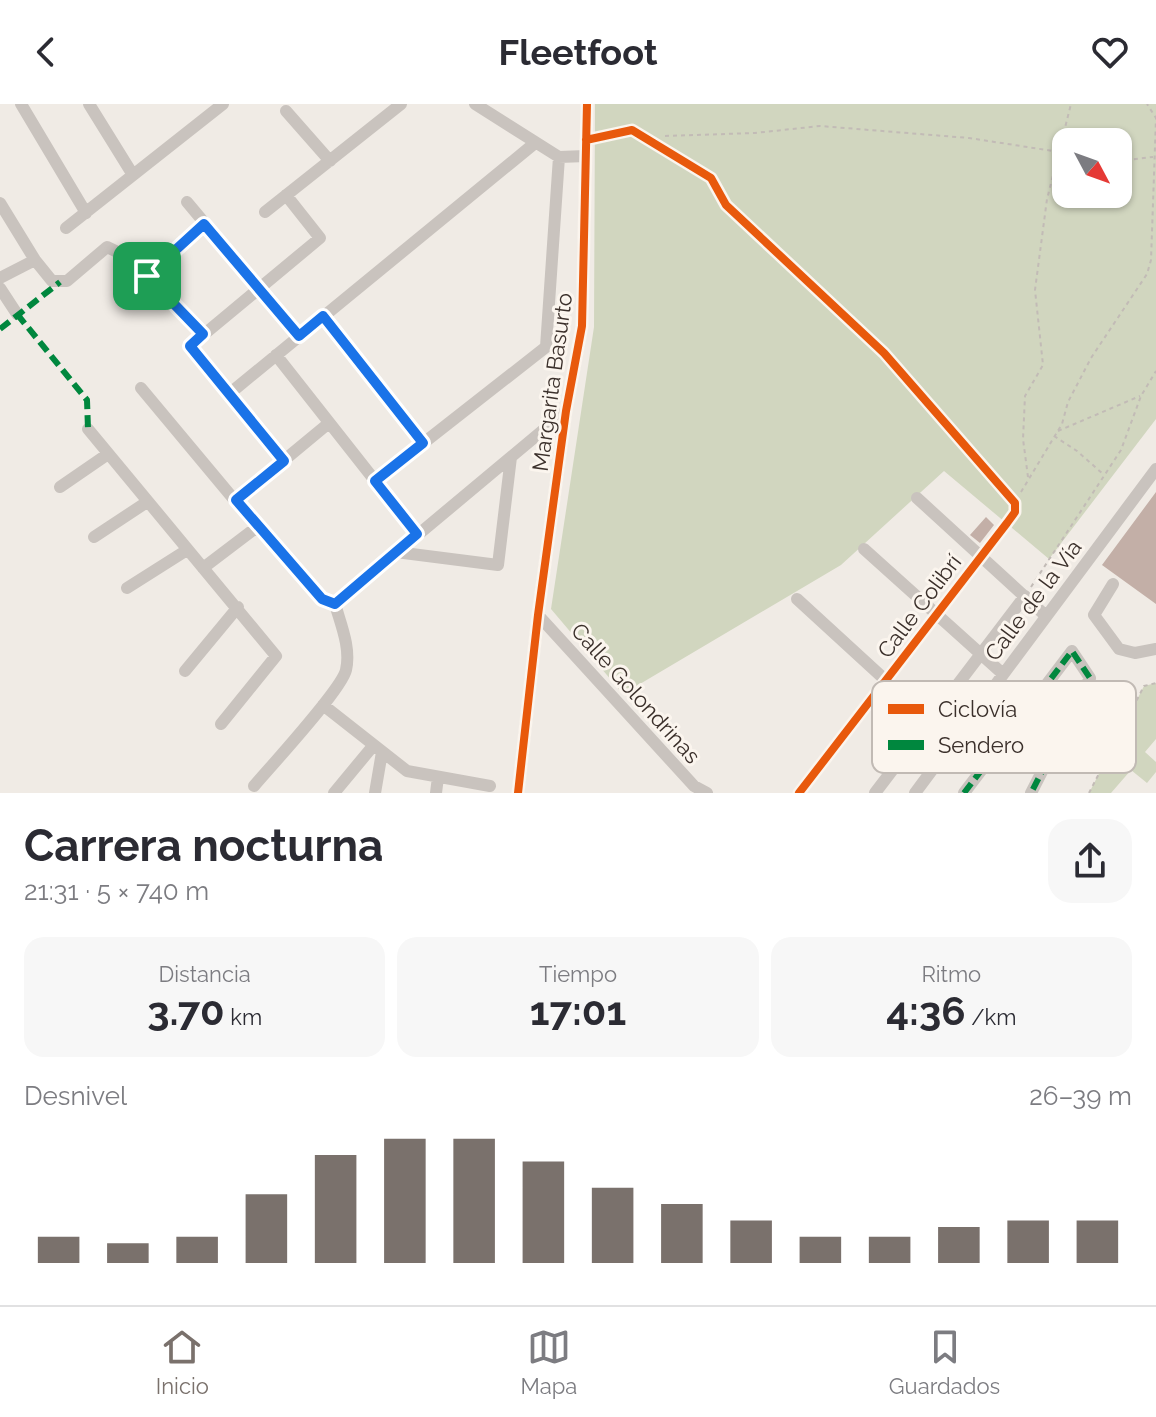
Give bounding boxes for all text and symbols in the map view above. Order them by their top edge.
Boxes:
icon: back [24,30,68,74]
icon: heart [1088,30,1132,74]
text: Fleetfoot [498,31,658,73]
north arrow [1052,128,1132,208]
map controls [1052,128,1132,208]
pin [113,242,181,310]
icon: arrive [125,254,169,298]
street label: Margarita Basurto [527,291,577,473]
street label: Calle de la Vía [979,535,1087,665]
street label: Calle Colibrí [872,549,966,663]
street label: Calle Golondrinas [566,617,706,769]
legend [872,681,1136,773]
text: Ciclovía [938,696,1017,722]
text: Sendero [938,732,1024,758]
button: share [1048,819,1132,903]
text: Carrera nocturna [24,820,383,871]
text: 21:31 · 5 × 740 m [24,876,209,906]
text: Distancia [159,961,251,987]
text: Tiempo [539,961,617,987]
text: Ritmo [921,961,981,987]
text: 3.70 [147,987,225,1034]
text: 17:01 [530,987,626,1034]
text: 4:36 [886,987,966,1034]
text: km [225,1004,262,1030]
text: /km [966,1004,1016,1030]
text: Desnivel [24,1081,127,1111]
text: 26–39 m [1029,1081,1132,1111]
tab: Inicio [156,1325,209,1399]
tab: Mapa [520,1325,577,1399]
tab: Guardados [889,1325,1000,1399]

